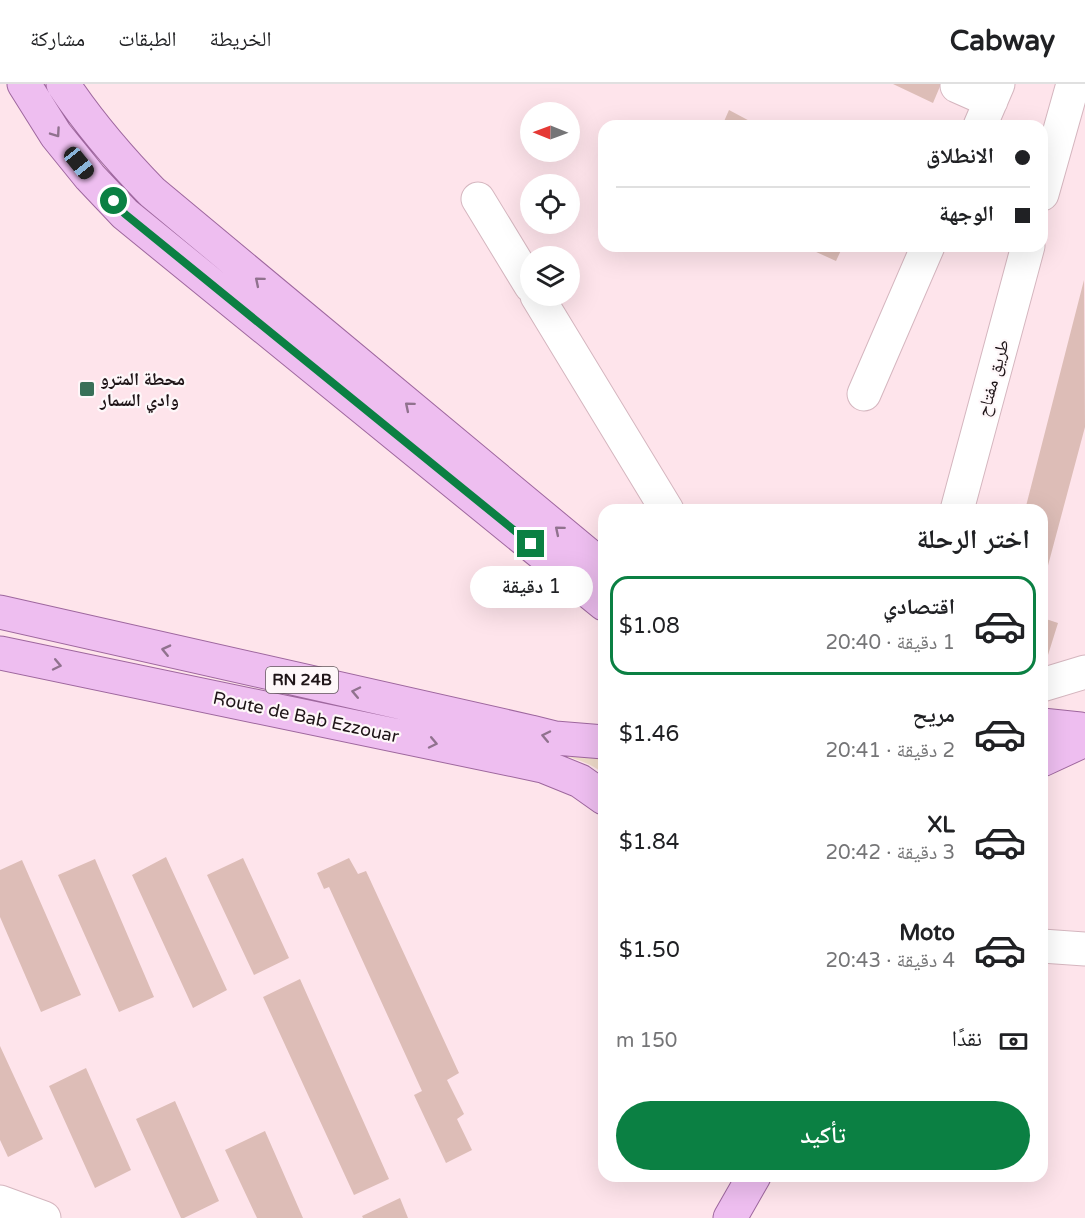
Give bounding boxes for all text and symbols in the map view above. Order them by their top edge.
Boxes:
text: Cabway [950,24,1055,58]
text: مشاركة [30,27,85,52]
text: الطبقات [118,27,177,52]
text: الخريطة [210,27,271,52]
north arrow [520,102,580,162]
map controls [520,102,580,306]
one-way arrow [49,127,60,138]
car [61,143,97,183]
text: الانطلاق [926,143,994,169]
button: locate [520,174,580,234]
route start [100,187,127,214]
text: الوجهة [939,201,994,227]
button: layers [520,246,580,306]
one-way arrow [255,278,266,289]
street label: طريق مفتاح [972,337,1015,419]
place label: محطة المترو وادي السمار [99,368,185,414]
marker: محطة المترو وادي السمار [78,380,96,398]
one-way arrow [405,402,416,413]
text: اختر الرحلة [916,523,1030,556]
one-way arrow [555,527,566,538]
route end [517,530,544,557]
callout: 1 دقيقة [470,565,592,607]
text: 1 دقيقة [502,575,561,599]
text: اقتصادي [883,594,955,620]
icon: car [973,599,1027,653]
text: $1.08 [619,613,680,639]
text: 1 دقيقة · 20:40 [826,631,955,655]
one-way arrow [161,644,171,657]
one-way arrow [52,658,62,671]
road number: RN 24B [266,667,338,693]
one-way arrow [352,686,362,699]
street label: Route de Bab Ezzouar [211,687,401,747]
text: مريح [912,702,955,728]
icon: car [973,707,1027,761]
text: $1.46 [619,721,679,747]
one-way arrow [542,730,552,743]
one-way arrow [428,736,438,749]
text: 2 دقيقة · 20:41 [826,739,955,763]
text: XL [928,812,955,838]
icon: car [973,815,1027,869]
text: $1.84 [619,829,680,855]
text: 3 دقيقة · 20:42 [826,841,955,865]
text: Moto [899,920,955,946]
icon: car [973,923,1027,977]
text: $1.50 [619,937,680,963]
text: 4 دقيقة · 20:43 [826,949,955,973]
icon: cash [997,1025,1030,1058]
text: نقدًا [952,1026,982,1052]
text: 150 m [616,1029,677,1053]
button: تأكيد [616,1101,1030,1170]

